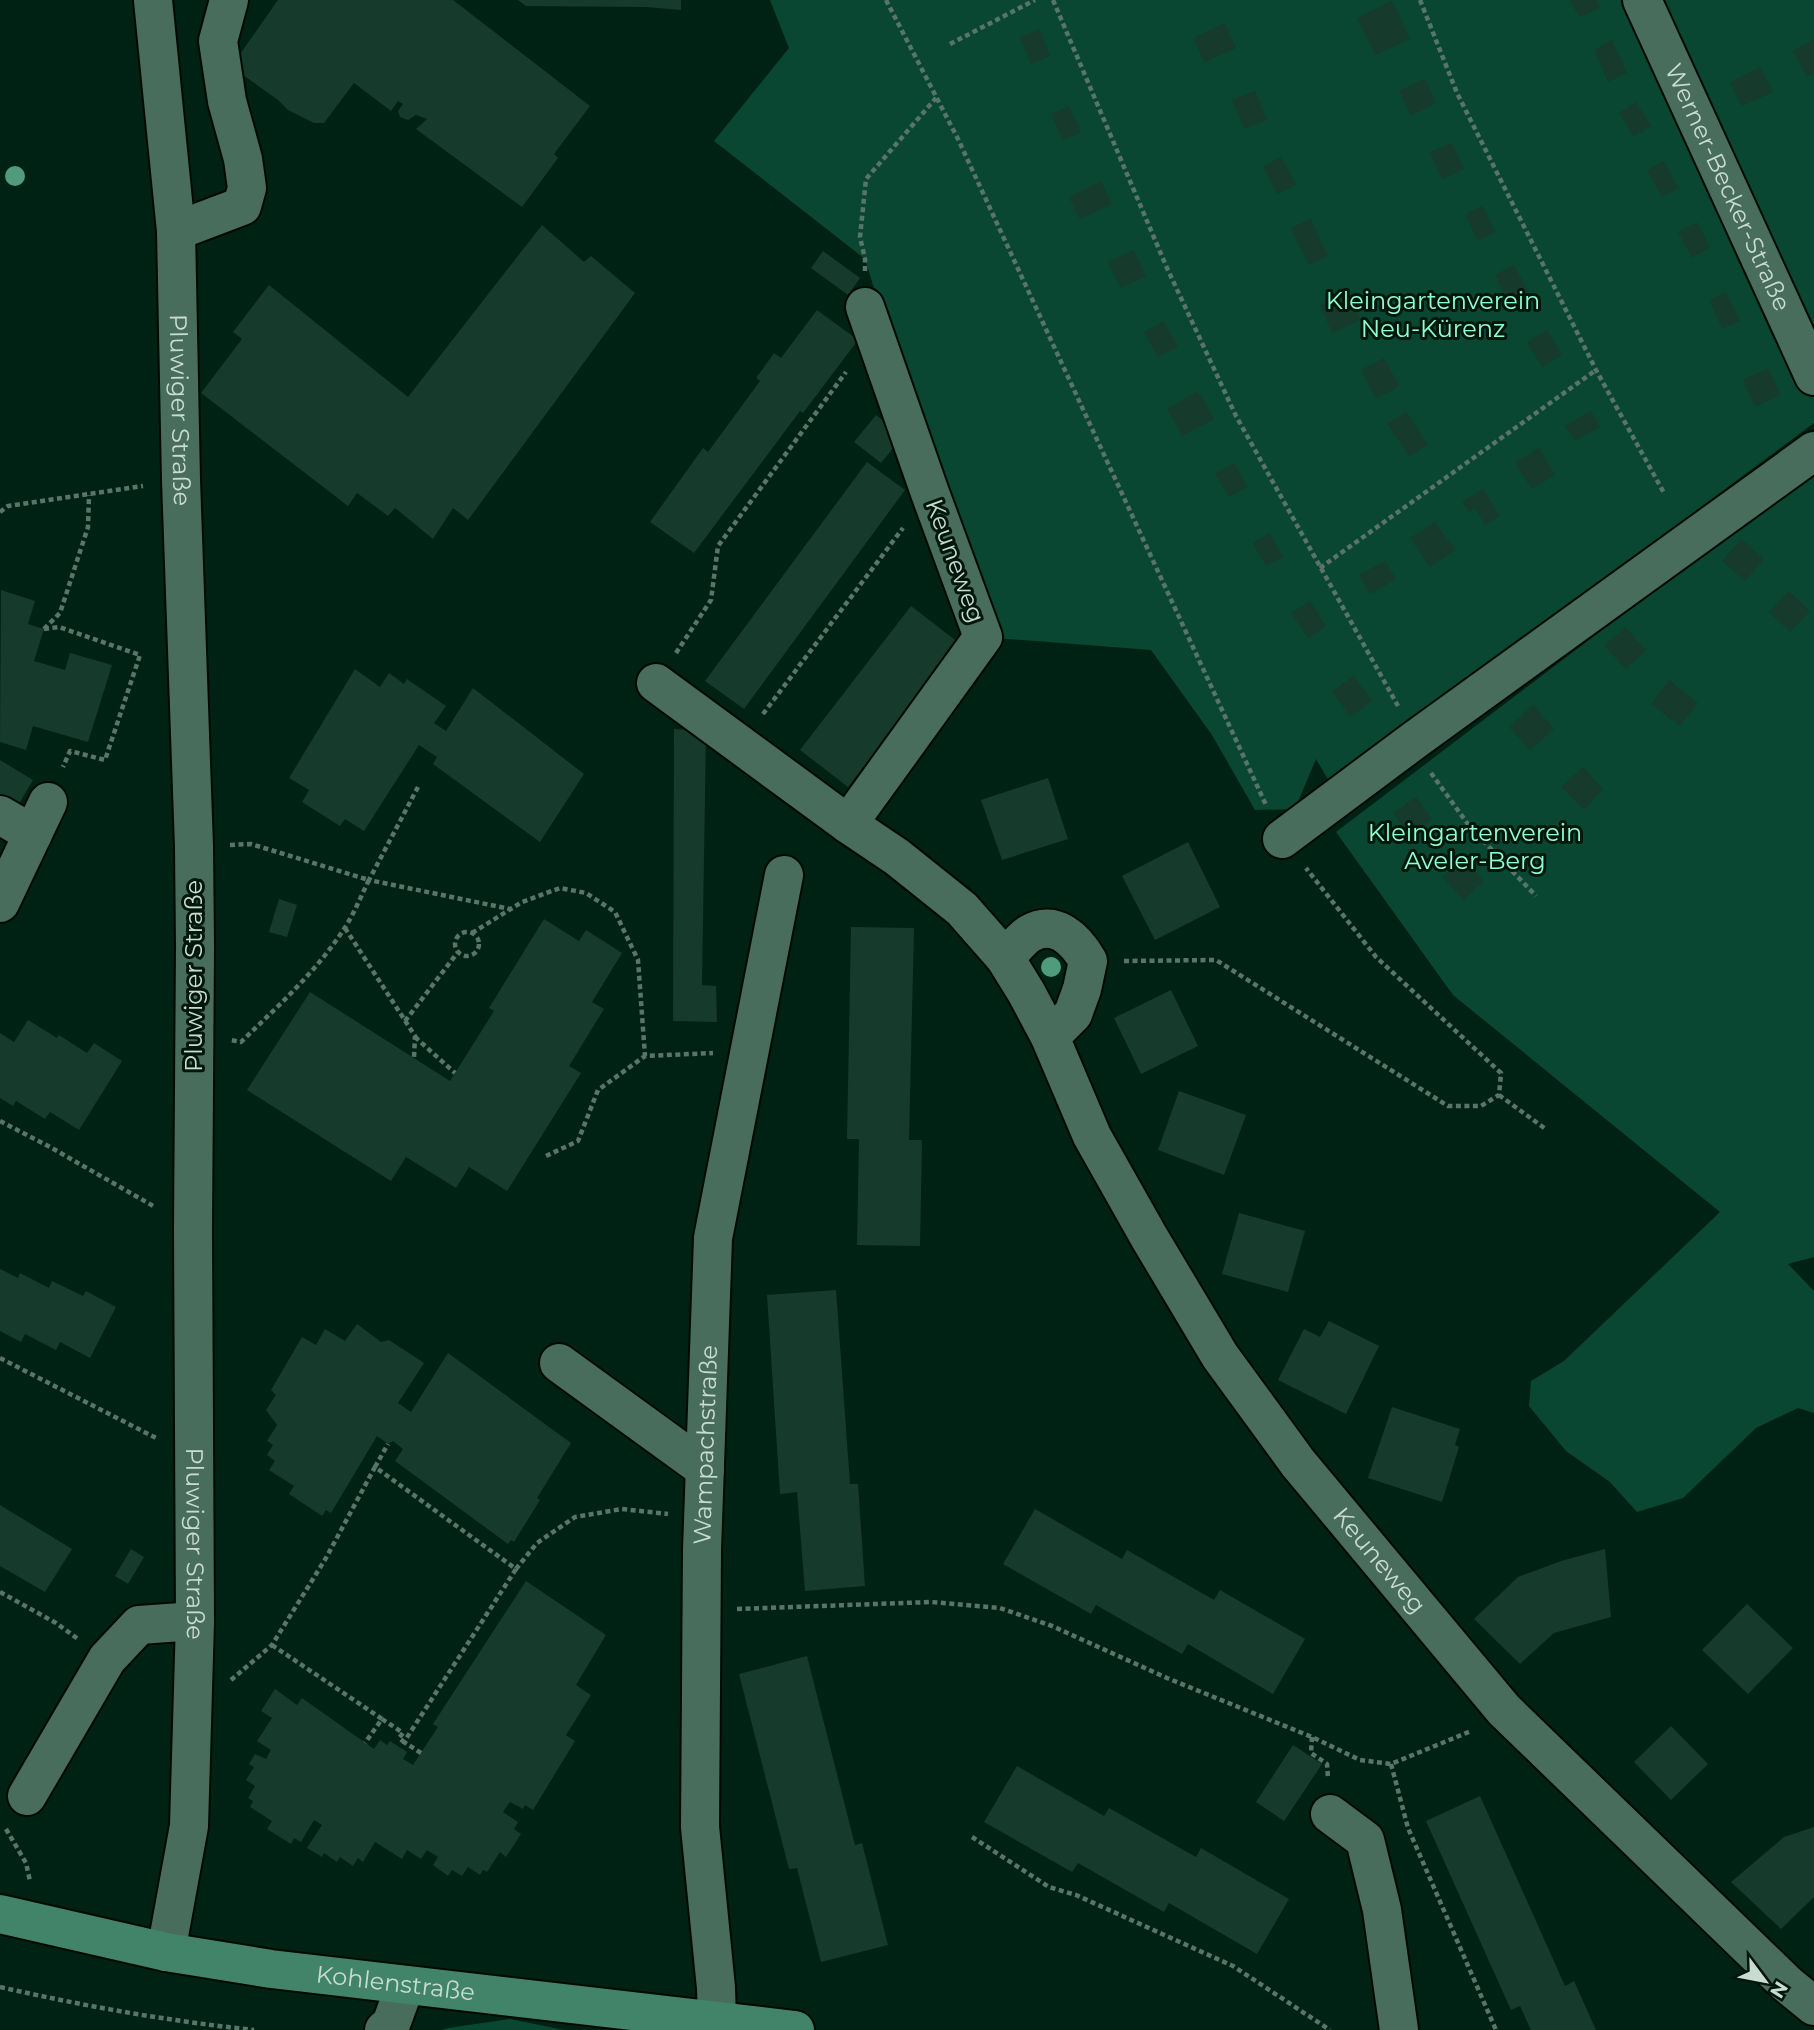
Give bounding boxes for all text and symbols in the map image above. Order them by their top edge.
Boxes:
street label: Werner-Becker-Straße [1659,59,1797,315]
park label: Kleingartenverein Neu-Kürenz [1326,286,1540,343]
street label: Pluwiger Straße [164,313,197,506]
street label: Keuneweg [920,495,991,627]
park label: Kleingartenverein Aveler-Berg [1368,818,1582,875]
street label: Pluwiger Straße [179,880,208,1072]
street label: Wampachstraße [687,1345,723,1545]
street label: Pluwiger Straße [180,1447,210,1640]
street label: Keuneweg [1327,1501,1432,1619]
north arrow [1730,1946,1800,2016]
street label: Kohlenstraße [314,1959,477,2007]
text: N [1765,1977,1793,2002]

